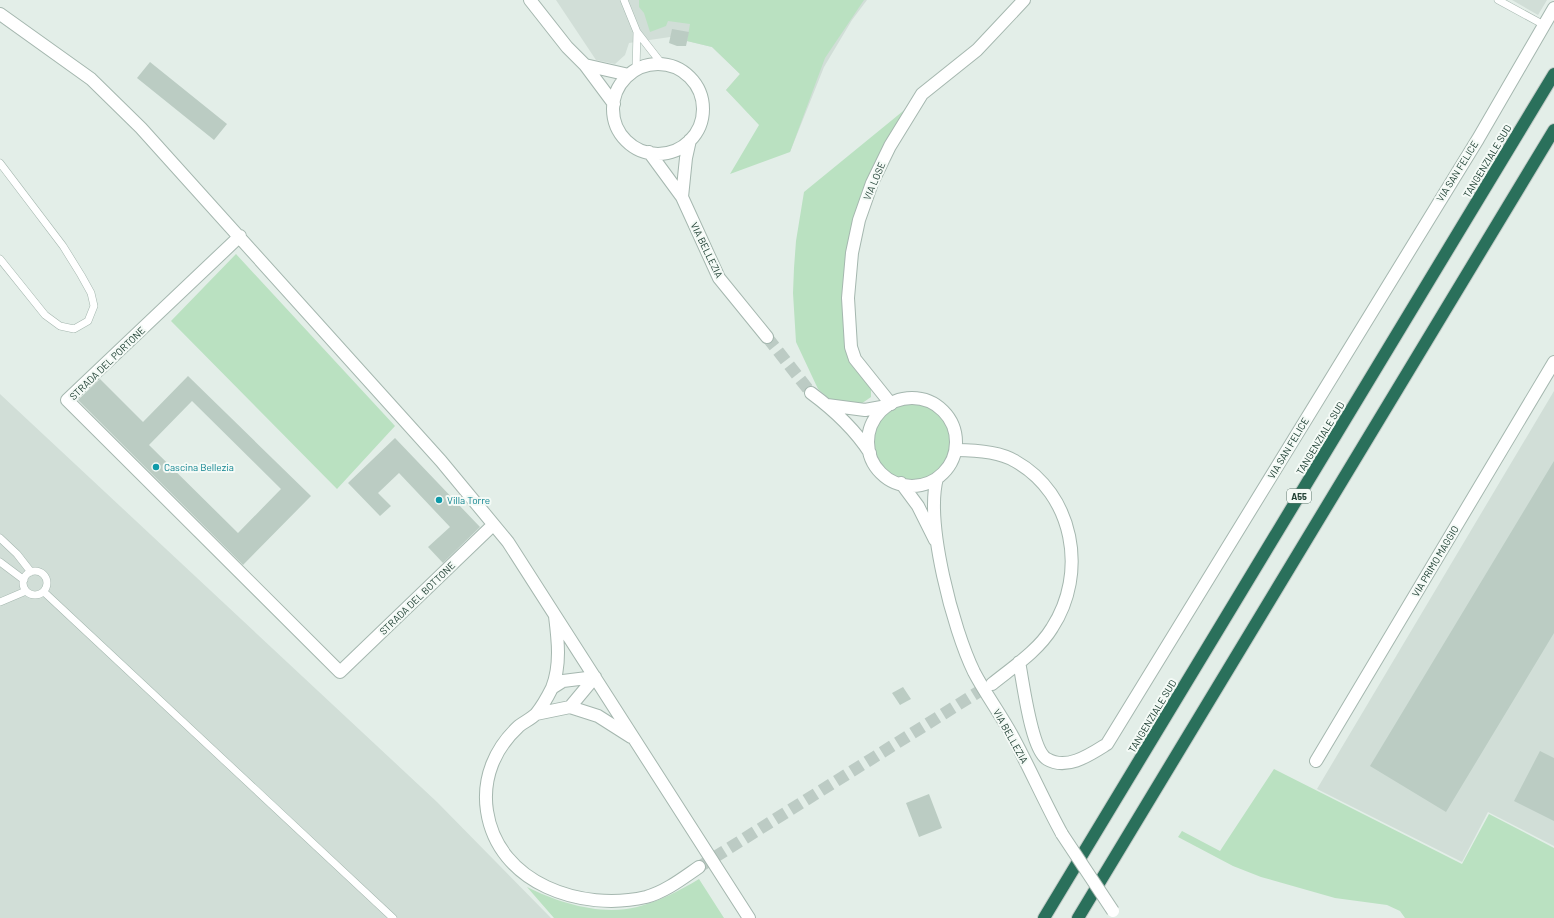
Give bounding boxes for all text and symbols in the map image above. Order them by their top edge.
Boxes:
street label: TANGENZIALE SUD [1460,122,1514,200]
street label: VIA SAN FELICE [1434,138,1480,204]
street label: VIA LOSE [861,160,887,202]
street label: VIA BELLEZIA [688,220,726,280]
street label: STRADA DEL PORTONE [67,324,147,402]
street label: TANGENZIALE SUD [1293,399,1347,477]
street label: VIA SAN FELICE [1265,415,1311,481]
place label: Cascina Bellezia [164,461,234,473]
marker: Cascina Bellezia [151,462,161,472]
road number: A55 [1287,489,1311,503]
place label: Villa Torre [447,494,490,506]
marker: Villa Torre [434,495,444,505]
street label: VIA PRIMO MAGGIO [1409,523,1461,599]
street label: STRADA DEL BOTTONE [377,559,457,637]
street label: TANGENZIALE SUD [1125,677,1179,755]
street label: VIA BELLEZIA [991,707,1031,765]

